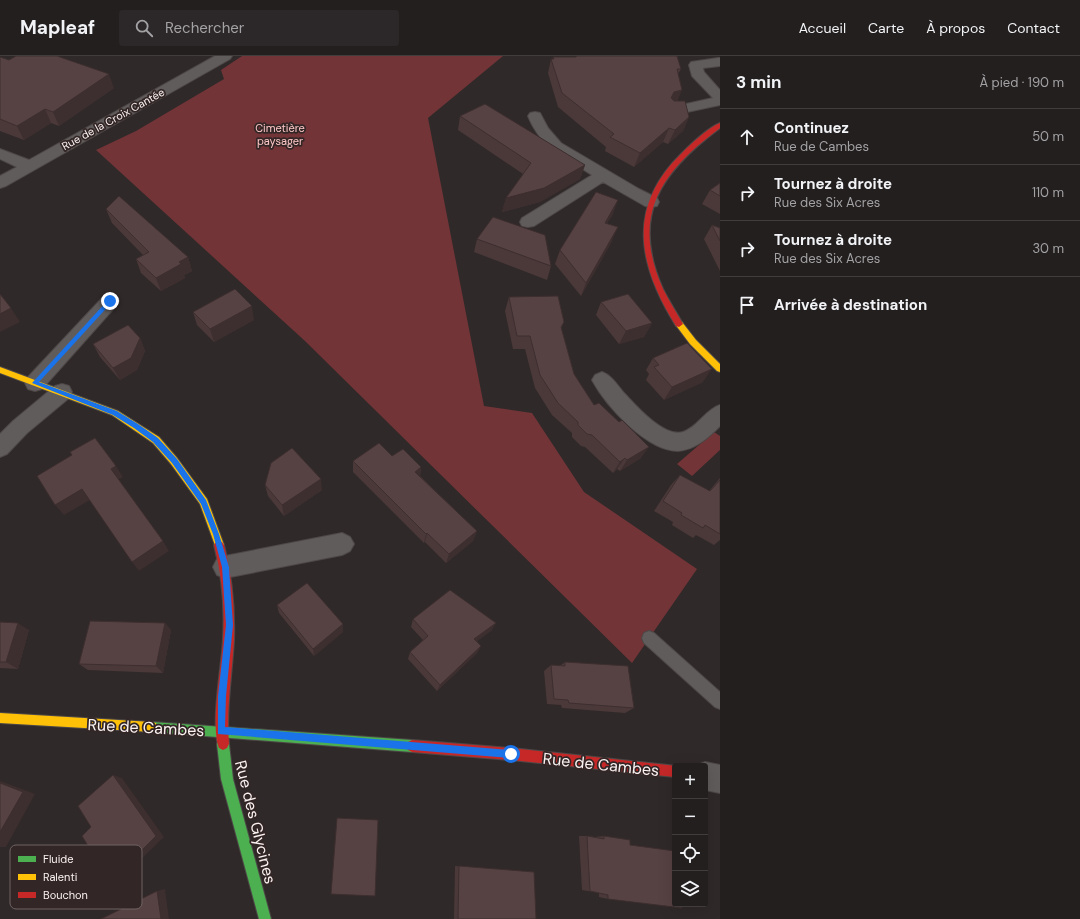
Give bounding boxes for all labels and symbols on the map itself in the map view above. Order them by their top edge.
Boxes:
street label: Rue de la Croix Cantée [59,85,167,153]
park label: Cimetière paysager [255,121,305,148]
route end [101,292,119,310]
street label: Rue de Cambes [87,714,205,741]
route start [502,745,520,763]
street label: Rue de Cambes [542,748,660,781]
street label: Rue des Glycines [230,758,281,886]
legend [10,845,142,909]
text: Fluide [43,852,73,866]
text: Ralenti [43,870,77,884]
text: Bouchon [43,888,88,902]

